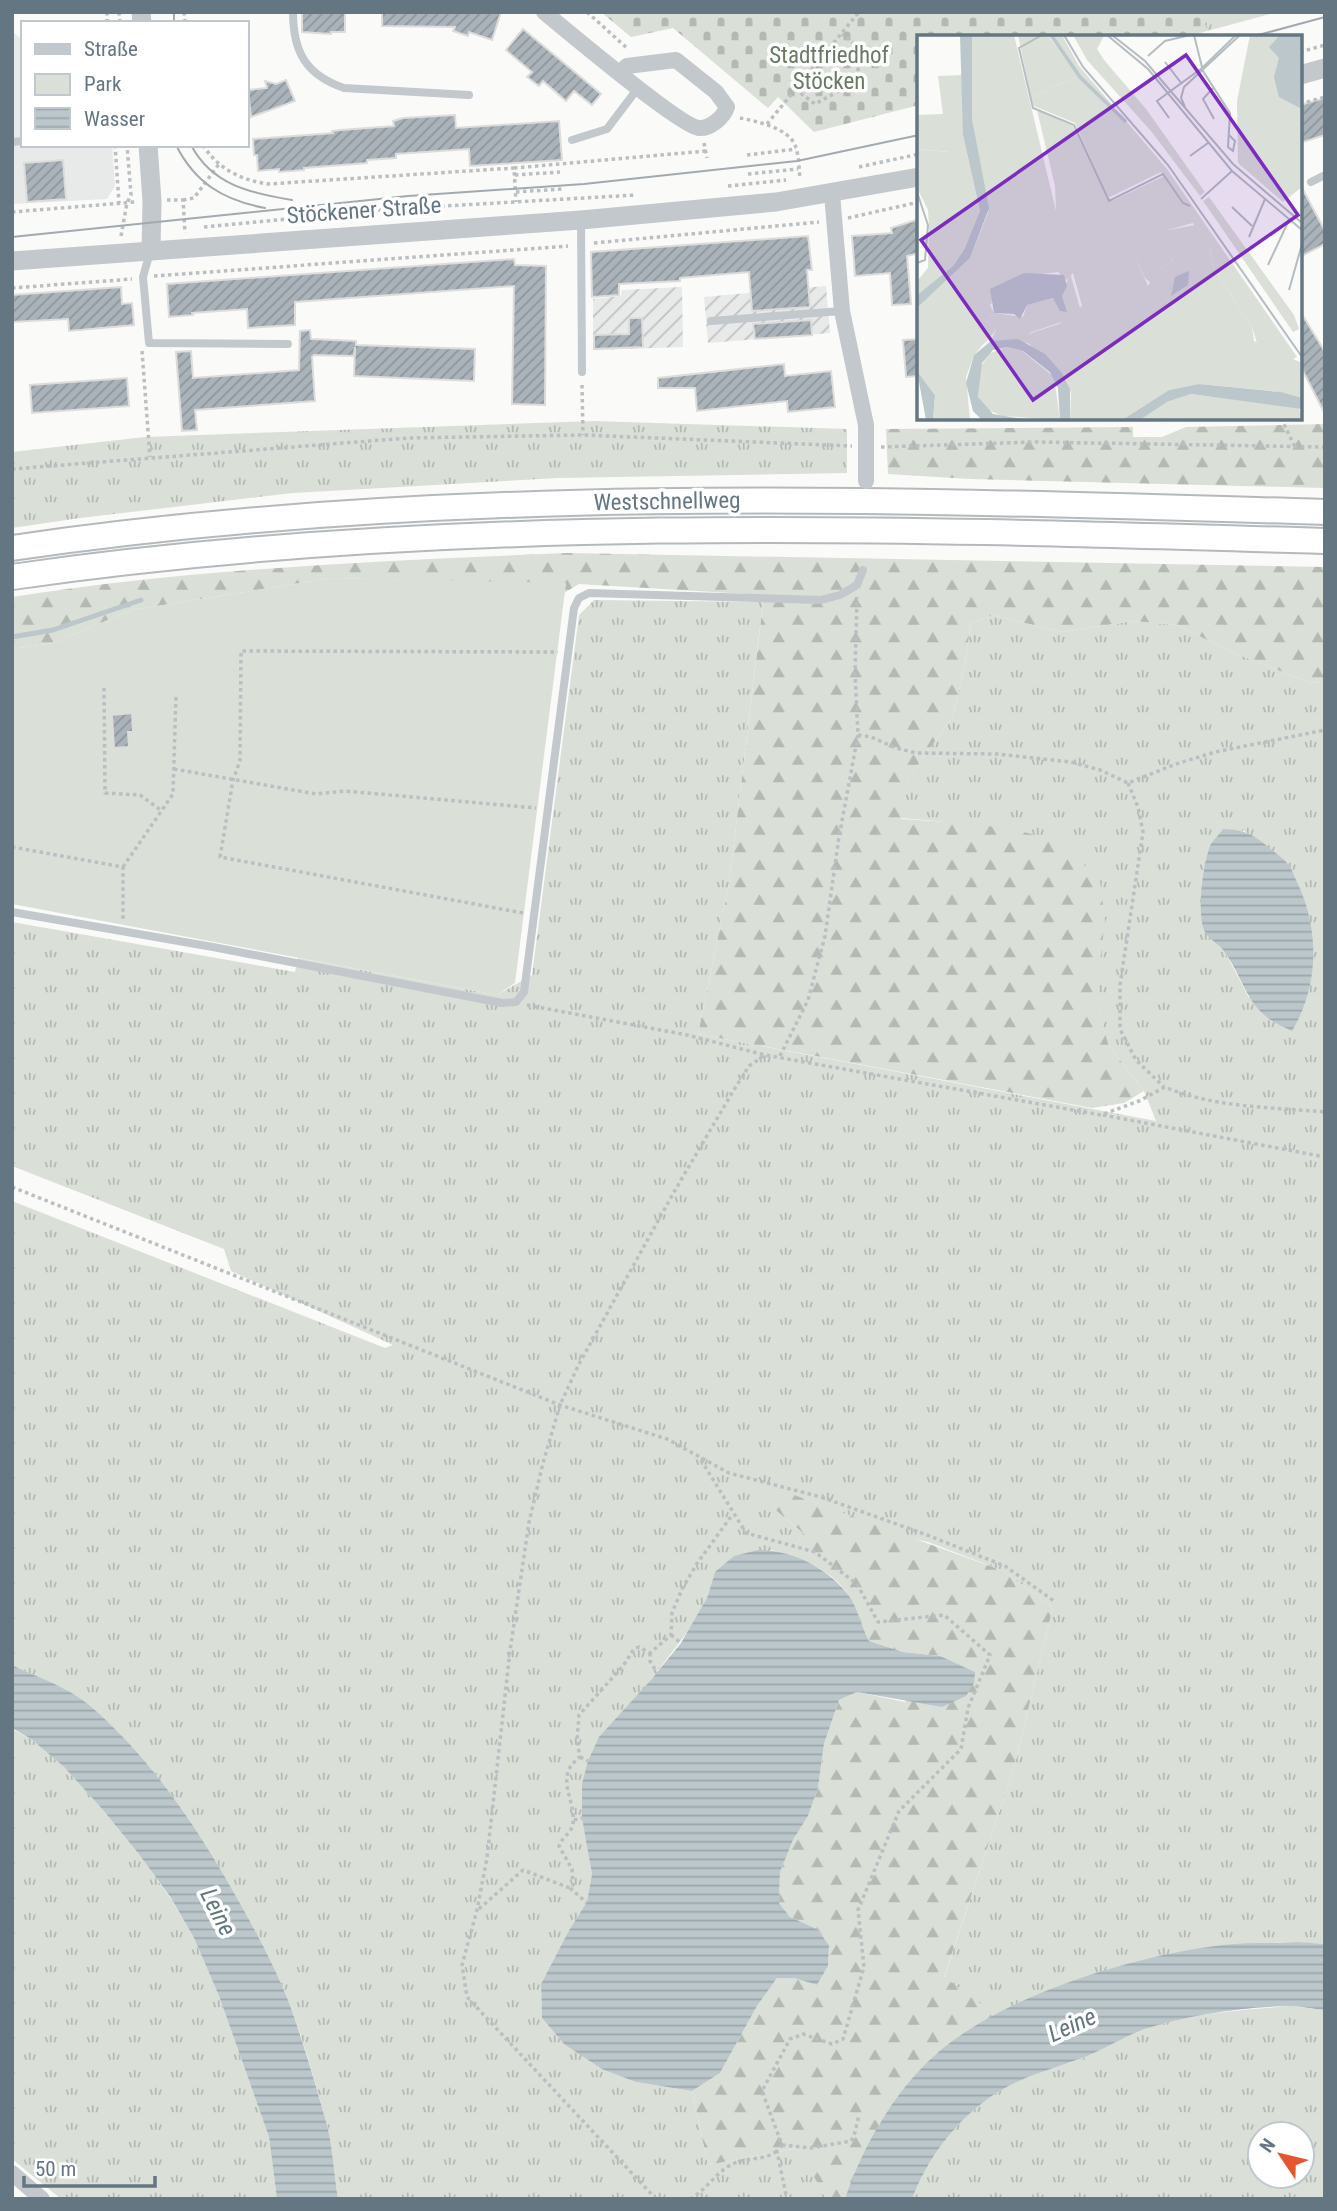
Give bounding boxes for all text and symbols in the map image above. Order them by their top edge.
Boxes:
legend [21,21,248,147]
inset map [917,35,1302,420]
text: Straße [84,37,138,61]
park label: Stadtfriedhof Stöcken [769,42,890,95]
text: Park [84,72,122,96]
text: Wasser [84,107,145,131]
street label: Stöckener Straße [286,192,442,229]
street label: Westschnellweg [593,487,741,516]
water label: Leine [194,1884,242,1940]
water label: Leine [1044,2002,1100,2048]
north arrow [1246,2120,1316,2190]
text: N [1255,2134,1280,2157]
scale bar [24,2144,156,2188]
text: 50 m [35,2157,76,2181]

